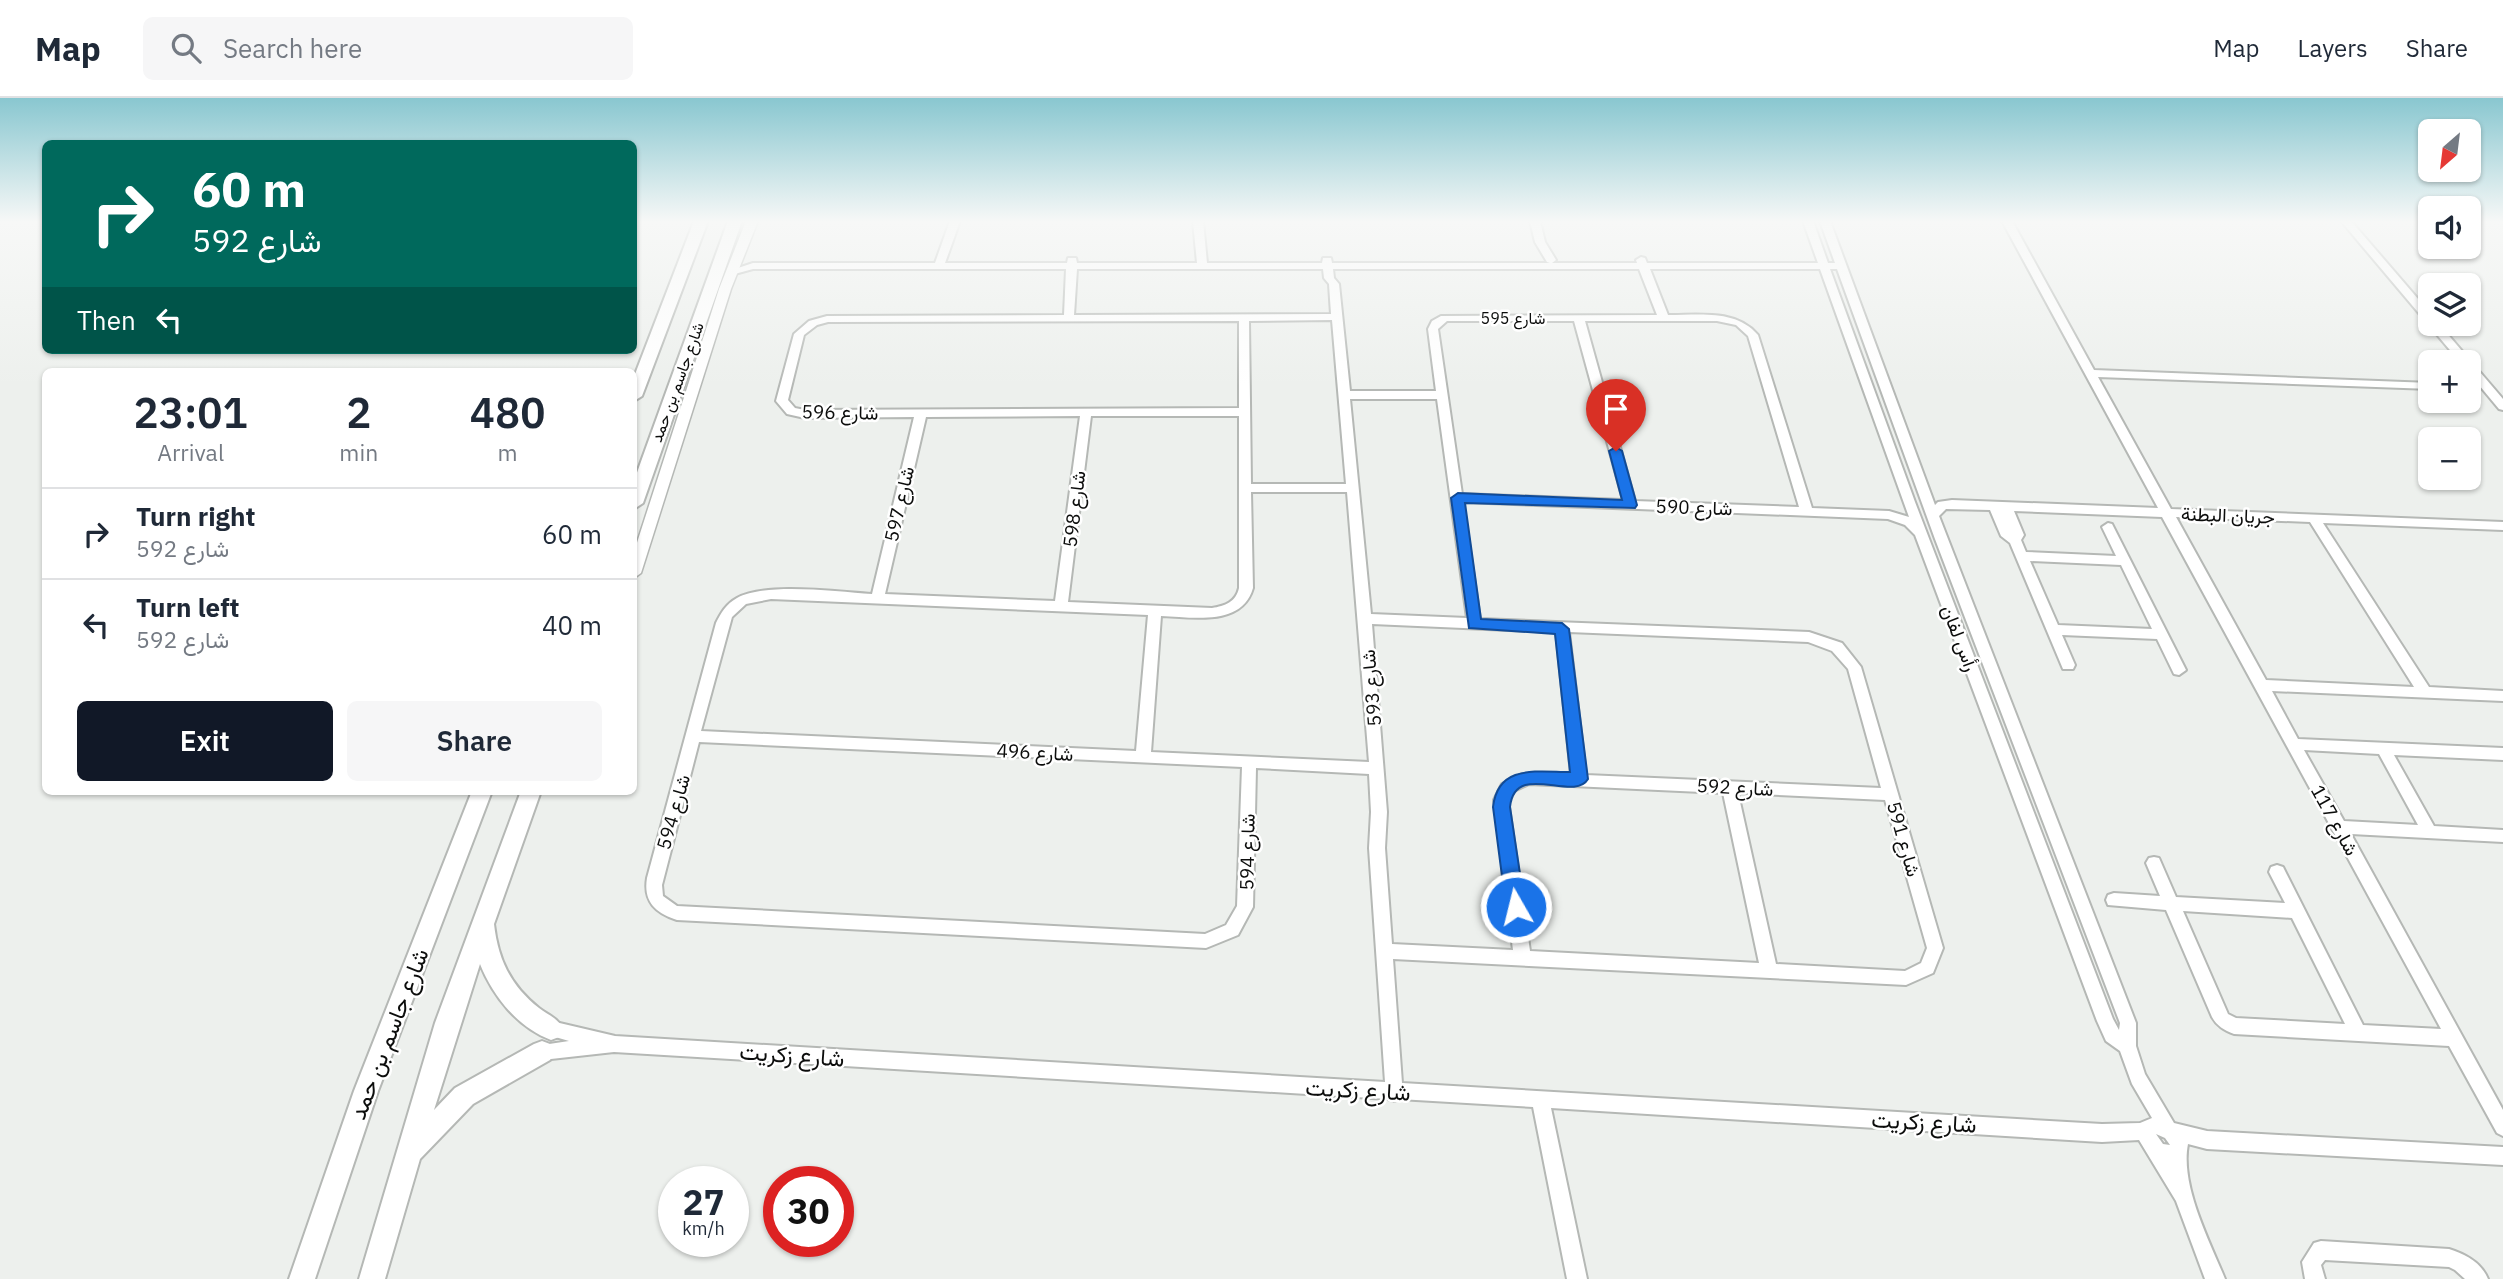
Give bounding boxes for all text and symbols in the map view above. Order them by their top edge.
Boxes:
search box [143,17,633,80]
text: Map [35,27,101,70]
icon: search [167,29,205,67]
text: Search here [223,31,362,65]
text: Map [2213,32,2260,64]
text: Layers [2298,32,2368,64]
text: Share [2406,32,2468,64]
north arrow [2418,119,2482,182]
map controls [2418,119,2481,490]
text: 60 m [192,157,306,220]
icon: right [77,168,168,259]
button: sound [2418,196,2481,259]
text: شارع 592 [192,219,322,261]
button: layers [2418,273,2481,336]
icon: left [150,301,188,339]
text: Then [77,303,136,337]
street label: شارع 595 [1481,308,1545,330]
street label: شارع جاسم بن حمد [646,319,710,445]
button: + [2418,350,2481,413]
pin [1586,379,1646,451]
text: 23:01 [134,385,248,440]
text: 2 [346,385,371,440]
text: 480 [470,385,545,440]
icon: arrive [1597,390,1635,428]
street label: شارع 596 [801,399,879,426]
button: − [2418,427,2481,490]
text: Arrival [157,437,224,467]
text: min [339,437,378,467]
text: m [498,437,518,467]
street label: شارع 597 [879,464,920,544]
street label: شارع 598 [1057,469,1092,549]
street label: شارع 590 [1655,494,1733,521]
text: Turn right [136,499,255,533]
street label: جريان البطنة [2181,501,2275,529]
icon: right [77,515,115,553]
text: 60 m [542,517,602,551]
text: شارع 592 [136,533,229,563]
text: Turn left [136,590,239,624]
street label: رأس لفان [1936,601,1984,675]
icon: left [77,606,115,644]
text: 40 m [542,608,602,642]
text: شارع 592 [136,624,229,654]
street label: شارع 593 [1356,649,1387,727]
button: Exit [77,701,333,781]
button: Share [347,701,602,781]
street label: شارع 496 [996,738,1074,767]
street label: شارع 594 [651,772,696,853]
street label: شارع 592 [1696,773,1774,802]
street label: شارع 117 [2305,781,2364,860]
street label: شارع 591 [1881,799,1926,880]
street label: شارع 594 [1234,813,1261,891]
position arrow [1479,870,1553,944]
street label: شارع جاسم بن حمد [342,944,436,1124]
street label: شارع زكريت [738,1035,846,1075]
street label: شارع زكريت [1305,1071,1411,1109]
street label: شارع زكريت [1871,1103,1977,1141]
speed limit sign: 30 [763,1166,854,1257]
text: 27 [682,1179,725,1225]
text: km/h [682,1217,725,1240]

